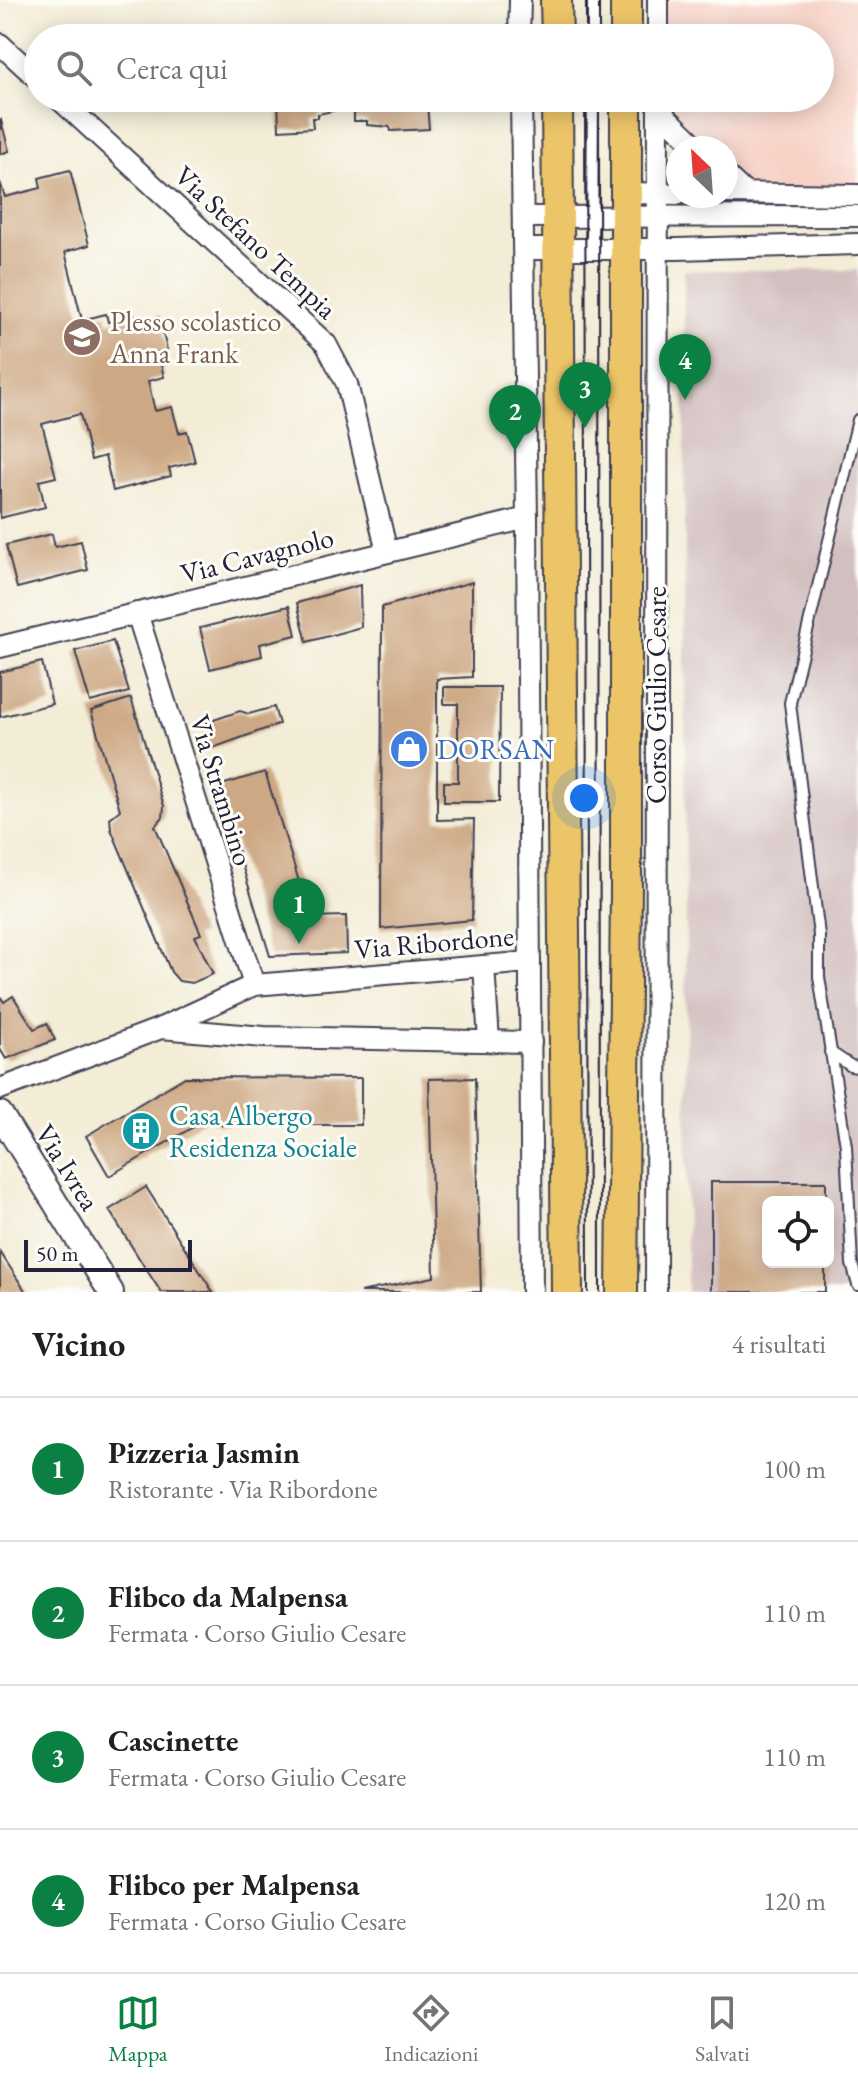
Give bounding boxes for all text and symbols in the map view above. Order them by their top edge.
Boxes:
search box [24,24,834,112]
icon: search [52,46,96,90]
text: Cerca qui [116,49,228,88]
north arrow [666,136,738,208]
street label: Via Stefano Tempia [167,157,345,327]
place label: Plesso scolastico Anna Frank [109,303,281,371]
school or university icon: Plesso scolastico Anna Frank [61,316,103,358]
pin: 4 [659,334,711,400]
pin: 3 [559,362,611,428]
pin: 2 [489,385,541,451]
street label: Via Cavagnolo [177,519,337,591]
street label: Corso Giulio Cesare [638,586,674,804]
street label: Via Strambino [182,710,262,870]
shop icon: DORSAN [388,728,430,770]
place label: DORSAN [437,731,554,767]
your location [564,778,604,818]
pin: 1 [273,878,325,944]
street label: Via Ribordone [353,917,515,967]
place label: Casa Albergo Residenza Sociale [169,1097,357,1165]
building icon: Casa Albergo Residenza Sociale [120,1110,162,1152]
street label: Via Ivrea [28,1117,109,1218]
map controls [762,1196,834,1268]
button: locate [762,1196,834,1268]
scale bar [24,1236,192,1272]
text: 50 m [36,1239,79,1268]
text: Vicino [32,1322,125,1366]
text: 4 risultati [732,1327,826,1361]
text: Pizzeria Jasmin [108,1433,300,1472]
text: 1 [51,1452,65,1486]
text: 100 m [763,1452,826,1486]
text: Ristorante · Via Ribordone [108,1472,378,1506]
text: Flibco da Malpensa [108,1577,348,1616]
text: 2 [51,1596,65,1630]
text: 110 m [763,1596,826,1630]
text: Fermata · Corso Giulio Cesare [108,1616,406,1650]
text: Cascinette [108,1721,239,1760]
text: 3 [51,1740,65,1774]
text: 110 m [763,1740,826,1774]
text: Fermata · Corso Giulio Cesare [108,1760,406,1794]
text: Flibco per Malpensa [108,1865,360,1904]
text: 4 [51,1884,65,1918]
text: 120 m [763,1884,826,1918]
text: Fermata · Corso Giulio Cesare [108,1904,406,1938]
tab: Mappa [108,1991,168,2068]
tab: Indicazioni [384,1991,478,2068]
tab: Salvati [695,1991,750,2068]

